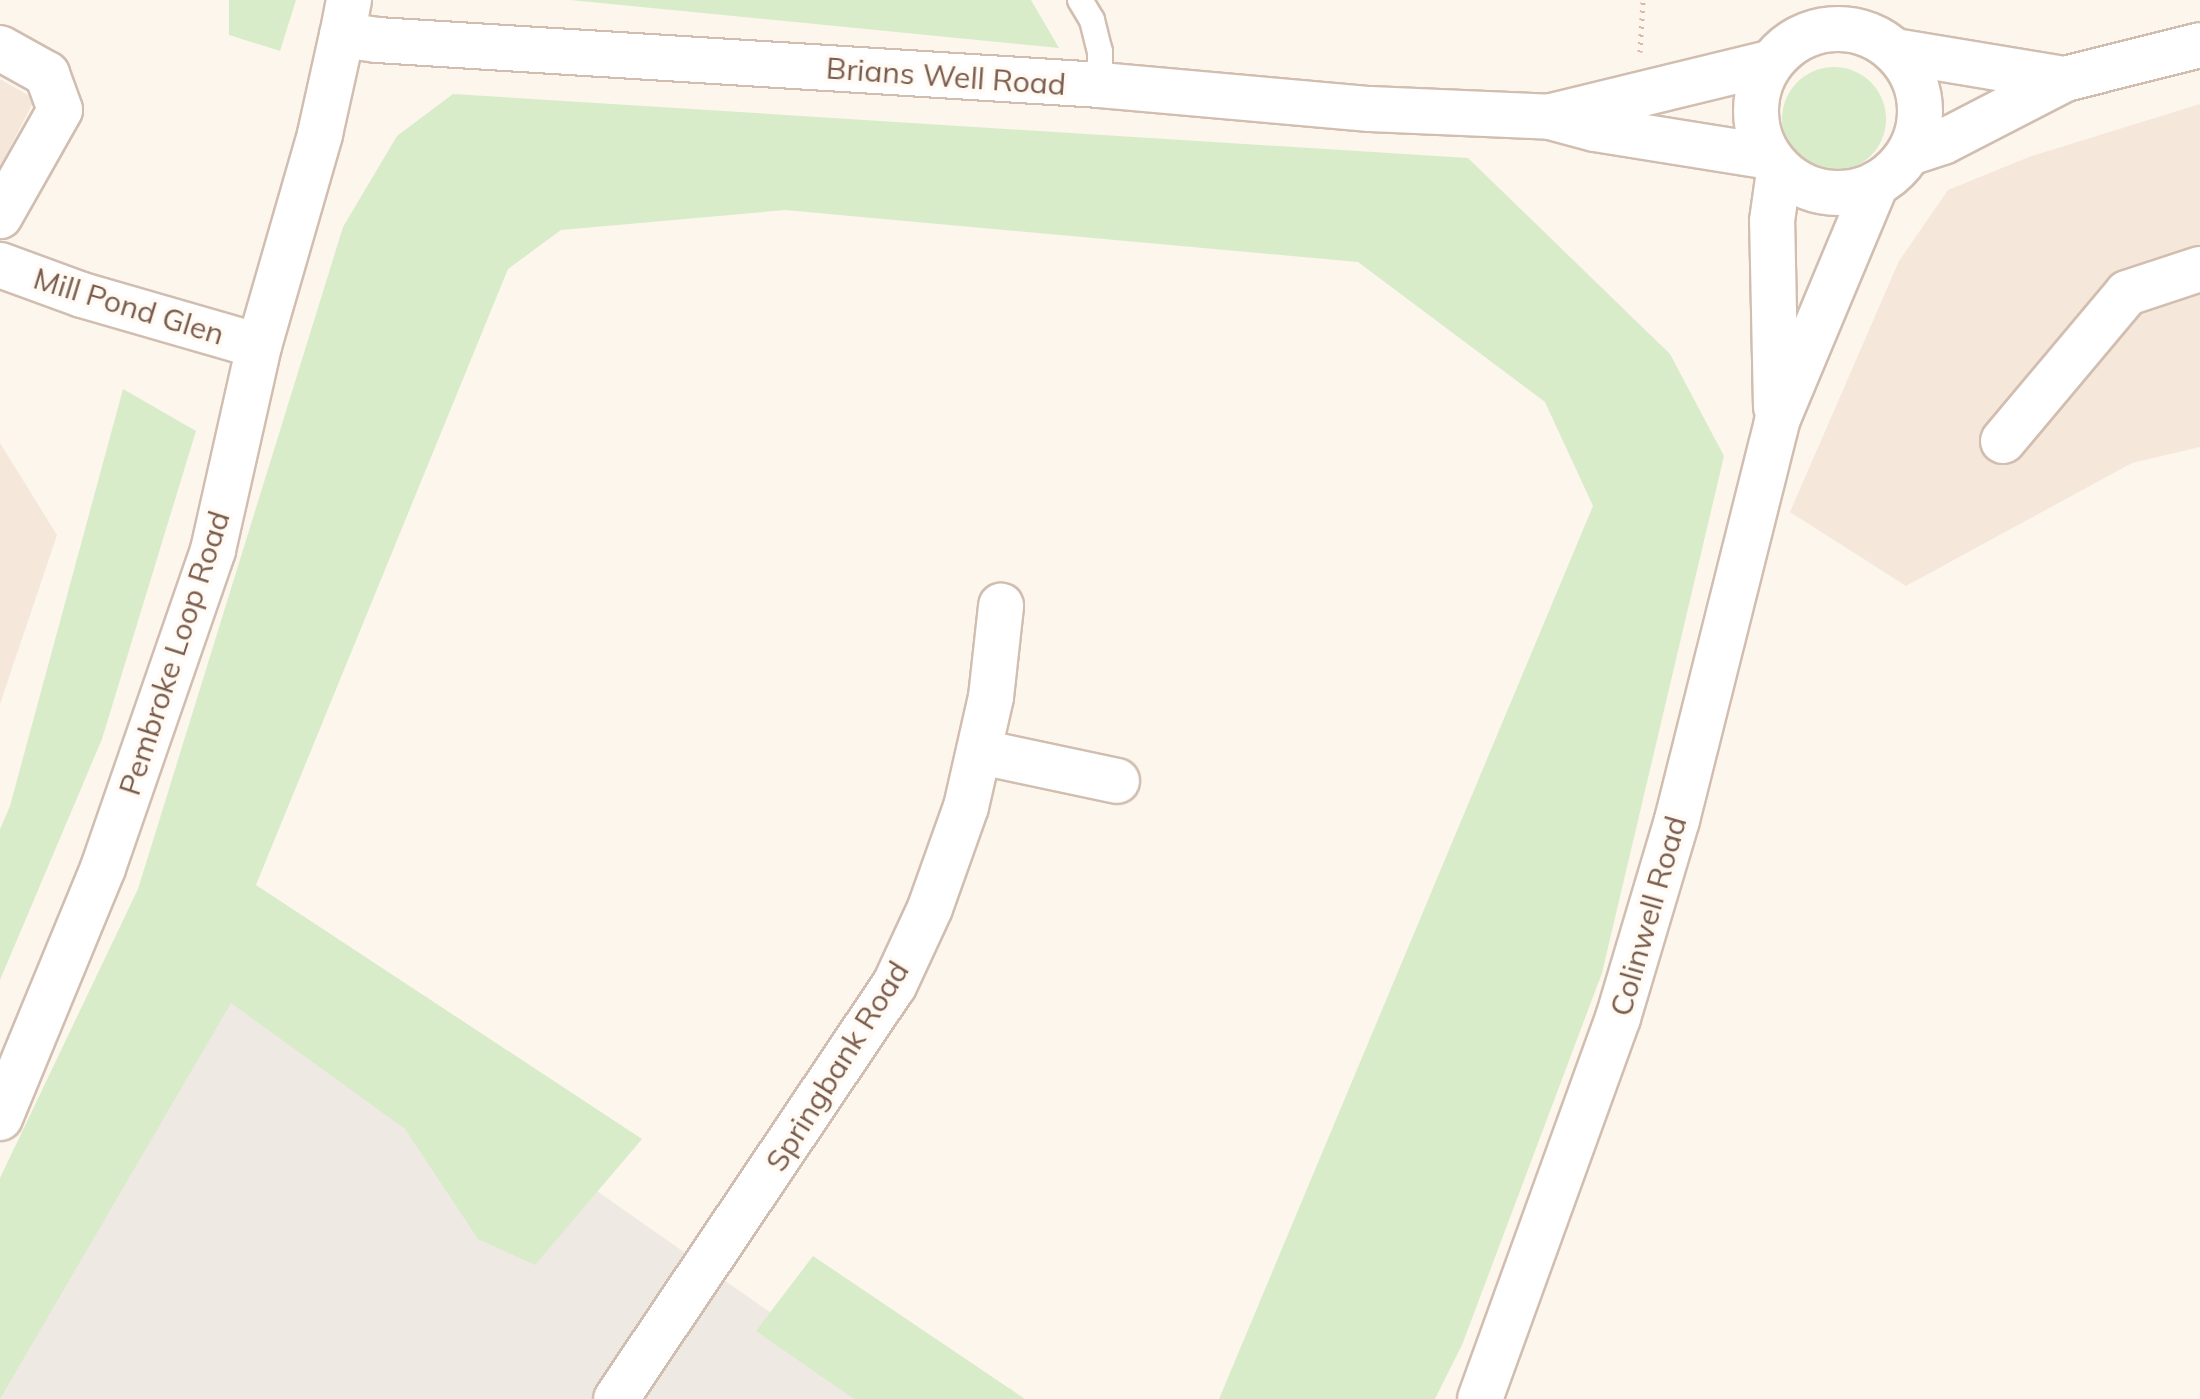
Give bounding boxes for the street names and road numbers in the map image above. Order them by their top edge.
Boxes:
street label: Brians Well Road [825,50,1067,102]
street label: Mill Pond Glen [29,260,229,352]
street label: Pembroke Loop Road [111,506,237,800]
street label: Colinwell Road [1602,812,1694,1020]
street label: Springbank Road [758,954,916,1178]

